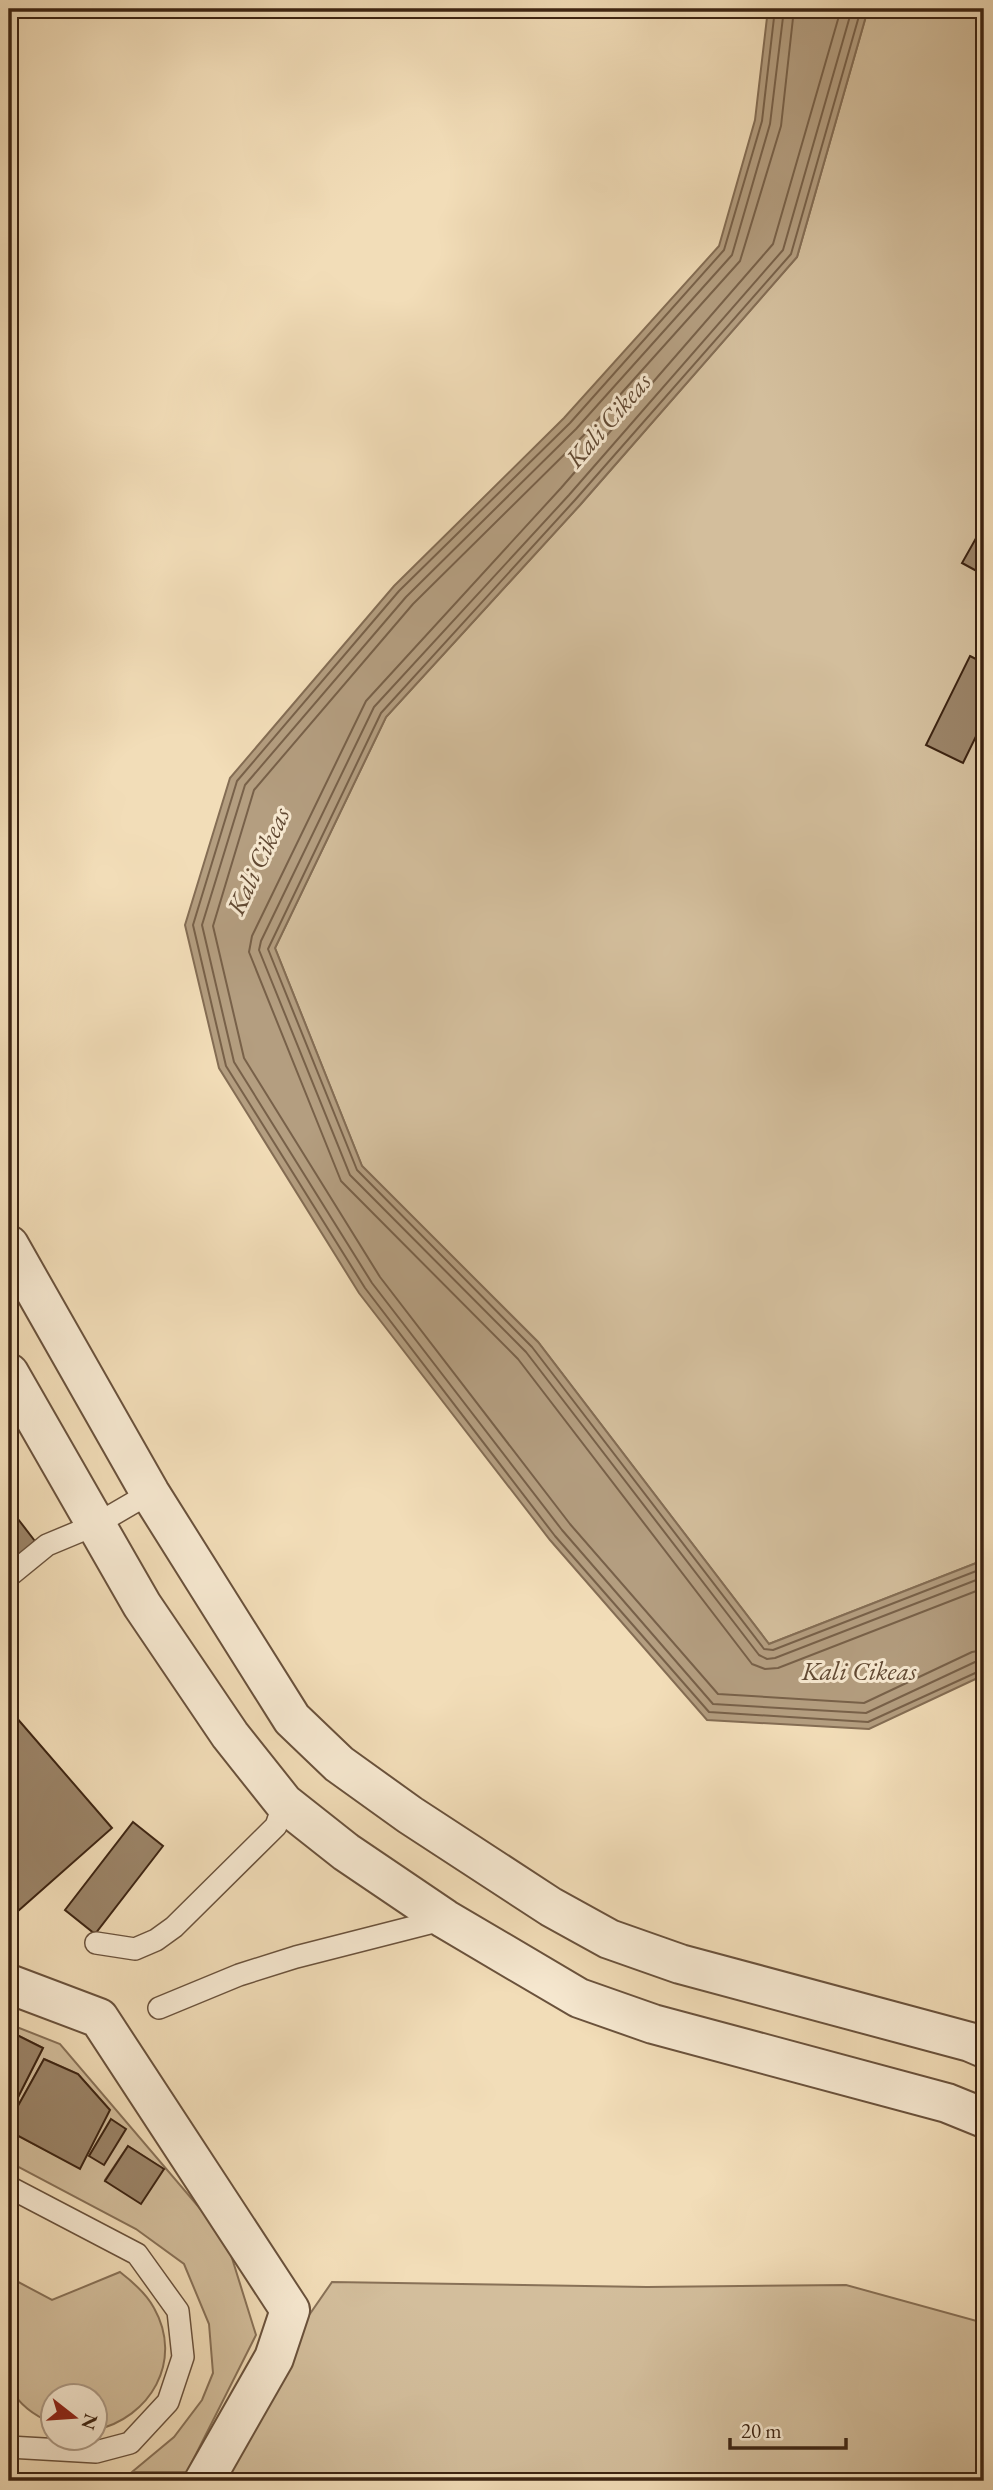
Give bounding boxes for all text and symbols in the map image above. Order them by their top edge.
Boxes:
water label: Kali Cikeas [557,365,659,475]
water label: Kali Cikeas [218,801,298,921]
water label: Kali Cikeas [801,1654,917,1688]
north arrow [38,2382,108,2452]
scale bar [730,2406,846,2450]
text: N [75,2411,104,2433]
text: 20 m [741,2417,782,2444]

